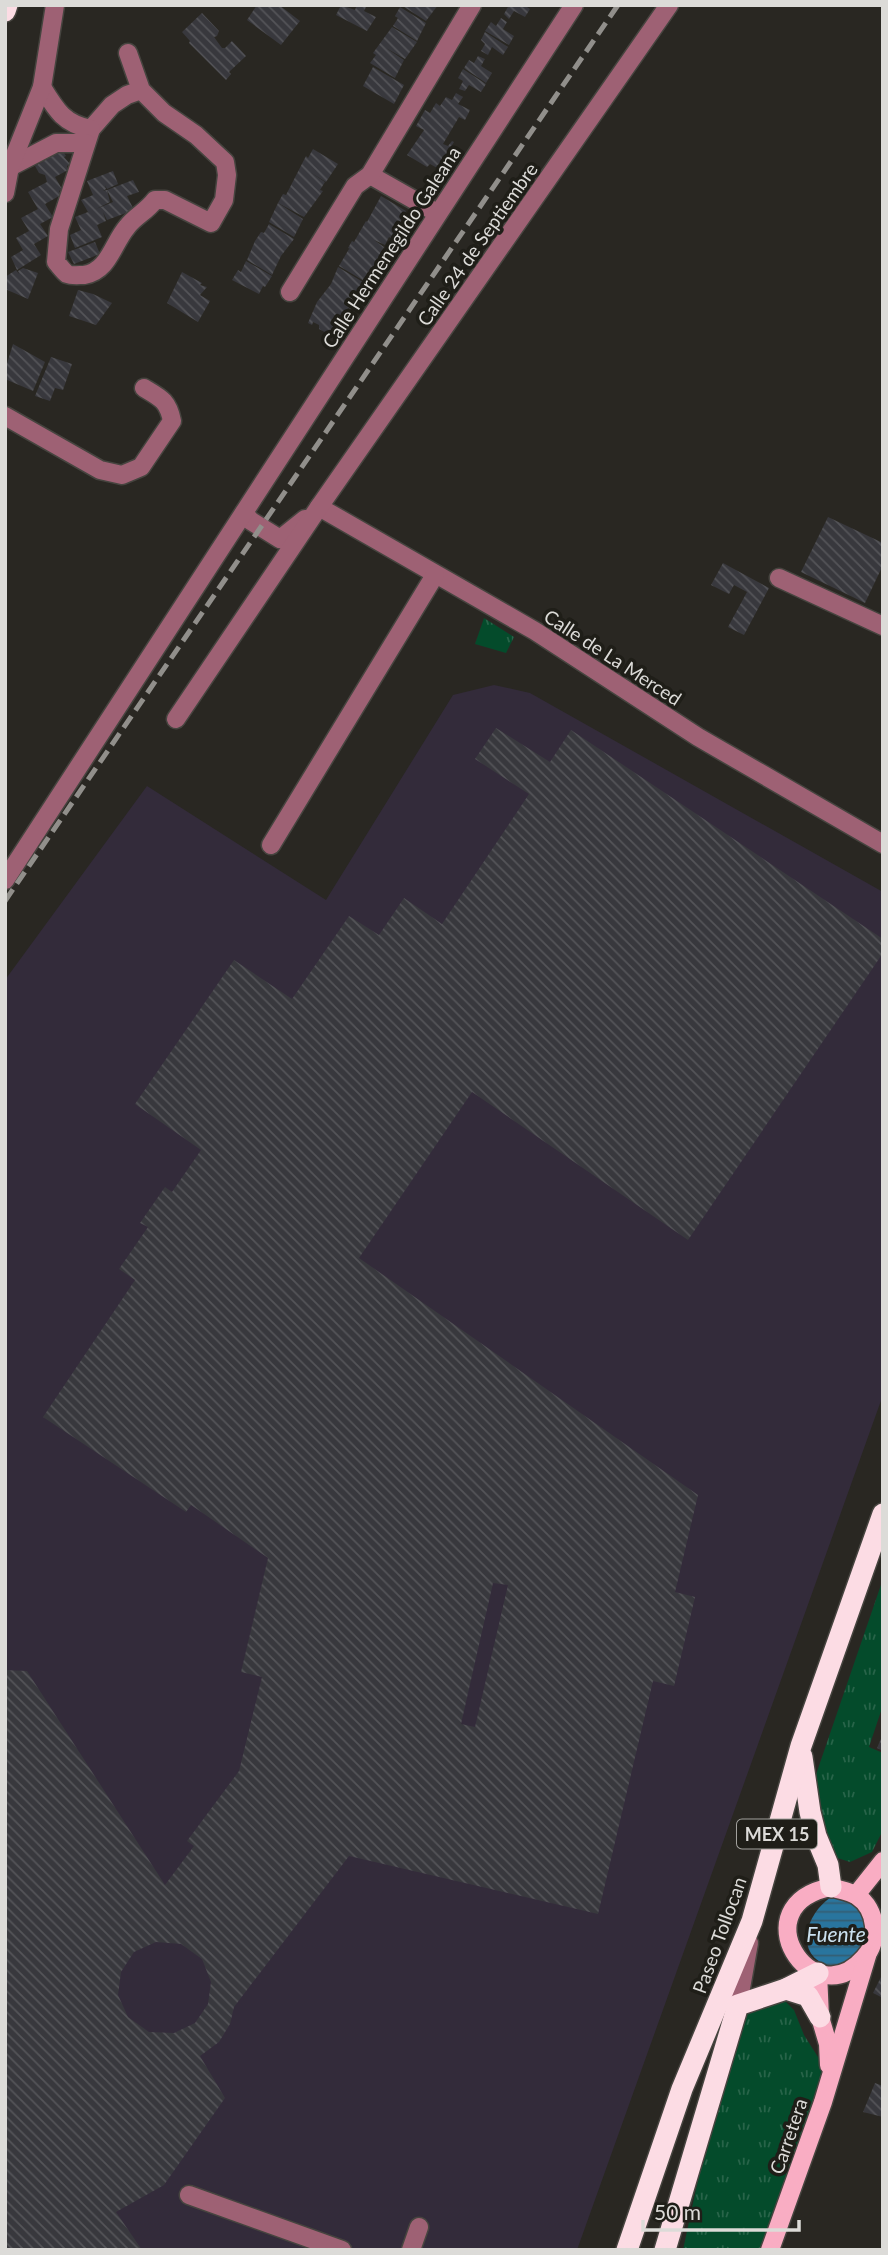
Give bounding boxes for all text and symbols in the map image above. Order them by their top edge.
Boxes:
street label: Calle Hermenegildo Galeana [317,142,465,352]
street label: Calle 24 de Septiembre [412,158,542,330]
street label: Calle de La Merced [540,604,686,710]
road number: MEX 15 [737,1820,817,1848]
street label: Paseo Tollocan [687,1874,751,1996]
water label: Fuente [806,1921,866,1946]
street label: Carretera [764,2095,812,2177]
scale bar [643,2188,799,2232]
text: 50 m [654,2199,701,2224]

